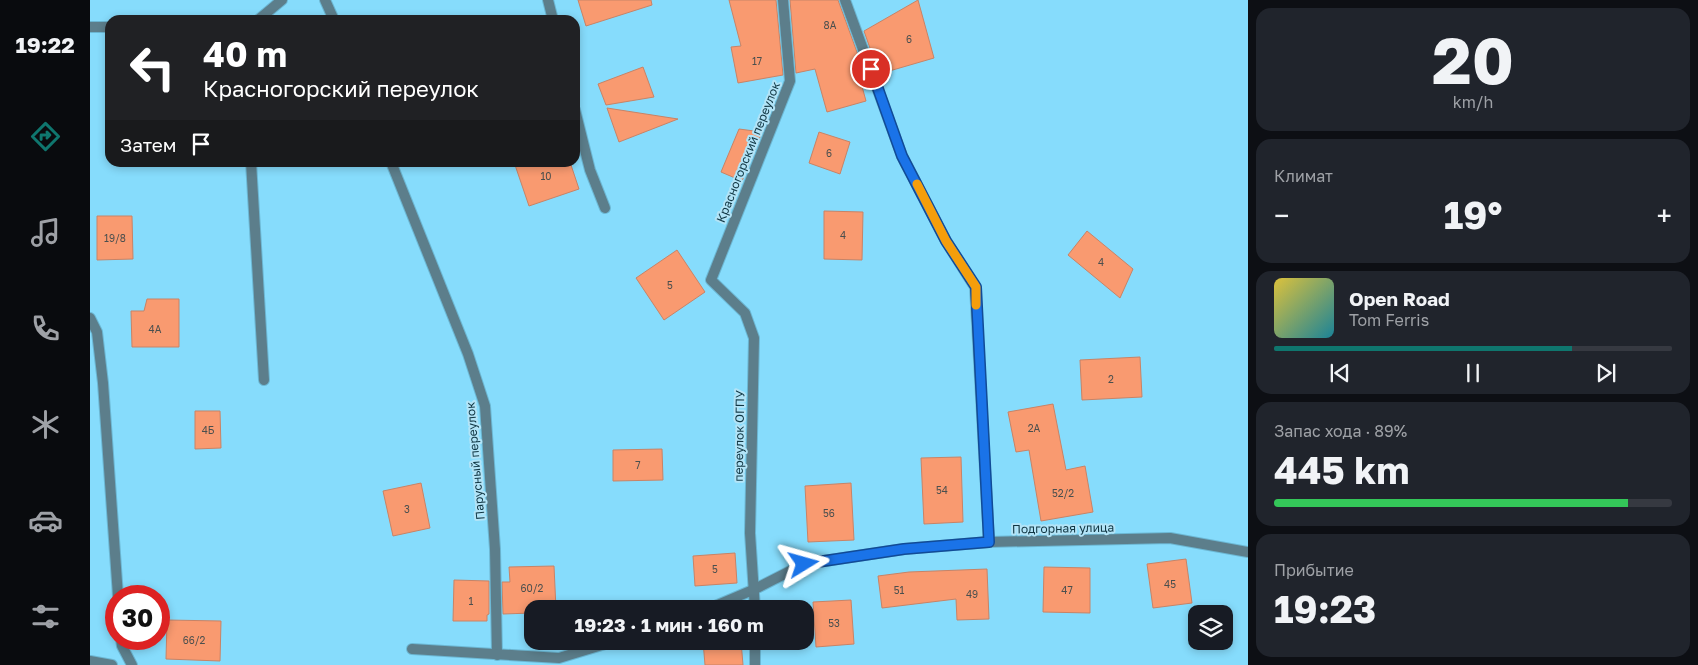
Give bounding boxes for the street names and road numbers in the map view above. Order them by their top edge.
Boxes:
street label: Красногорский переулок [713,79,783,225]
street label: переулок ОГПУ [731,390,747,482]
street label: Парусный переулок [462,401,488,521]
street label: Подгорная улица [1012,520,1114,536]

